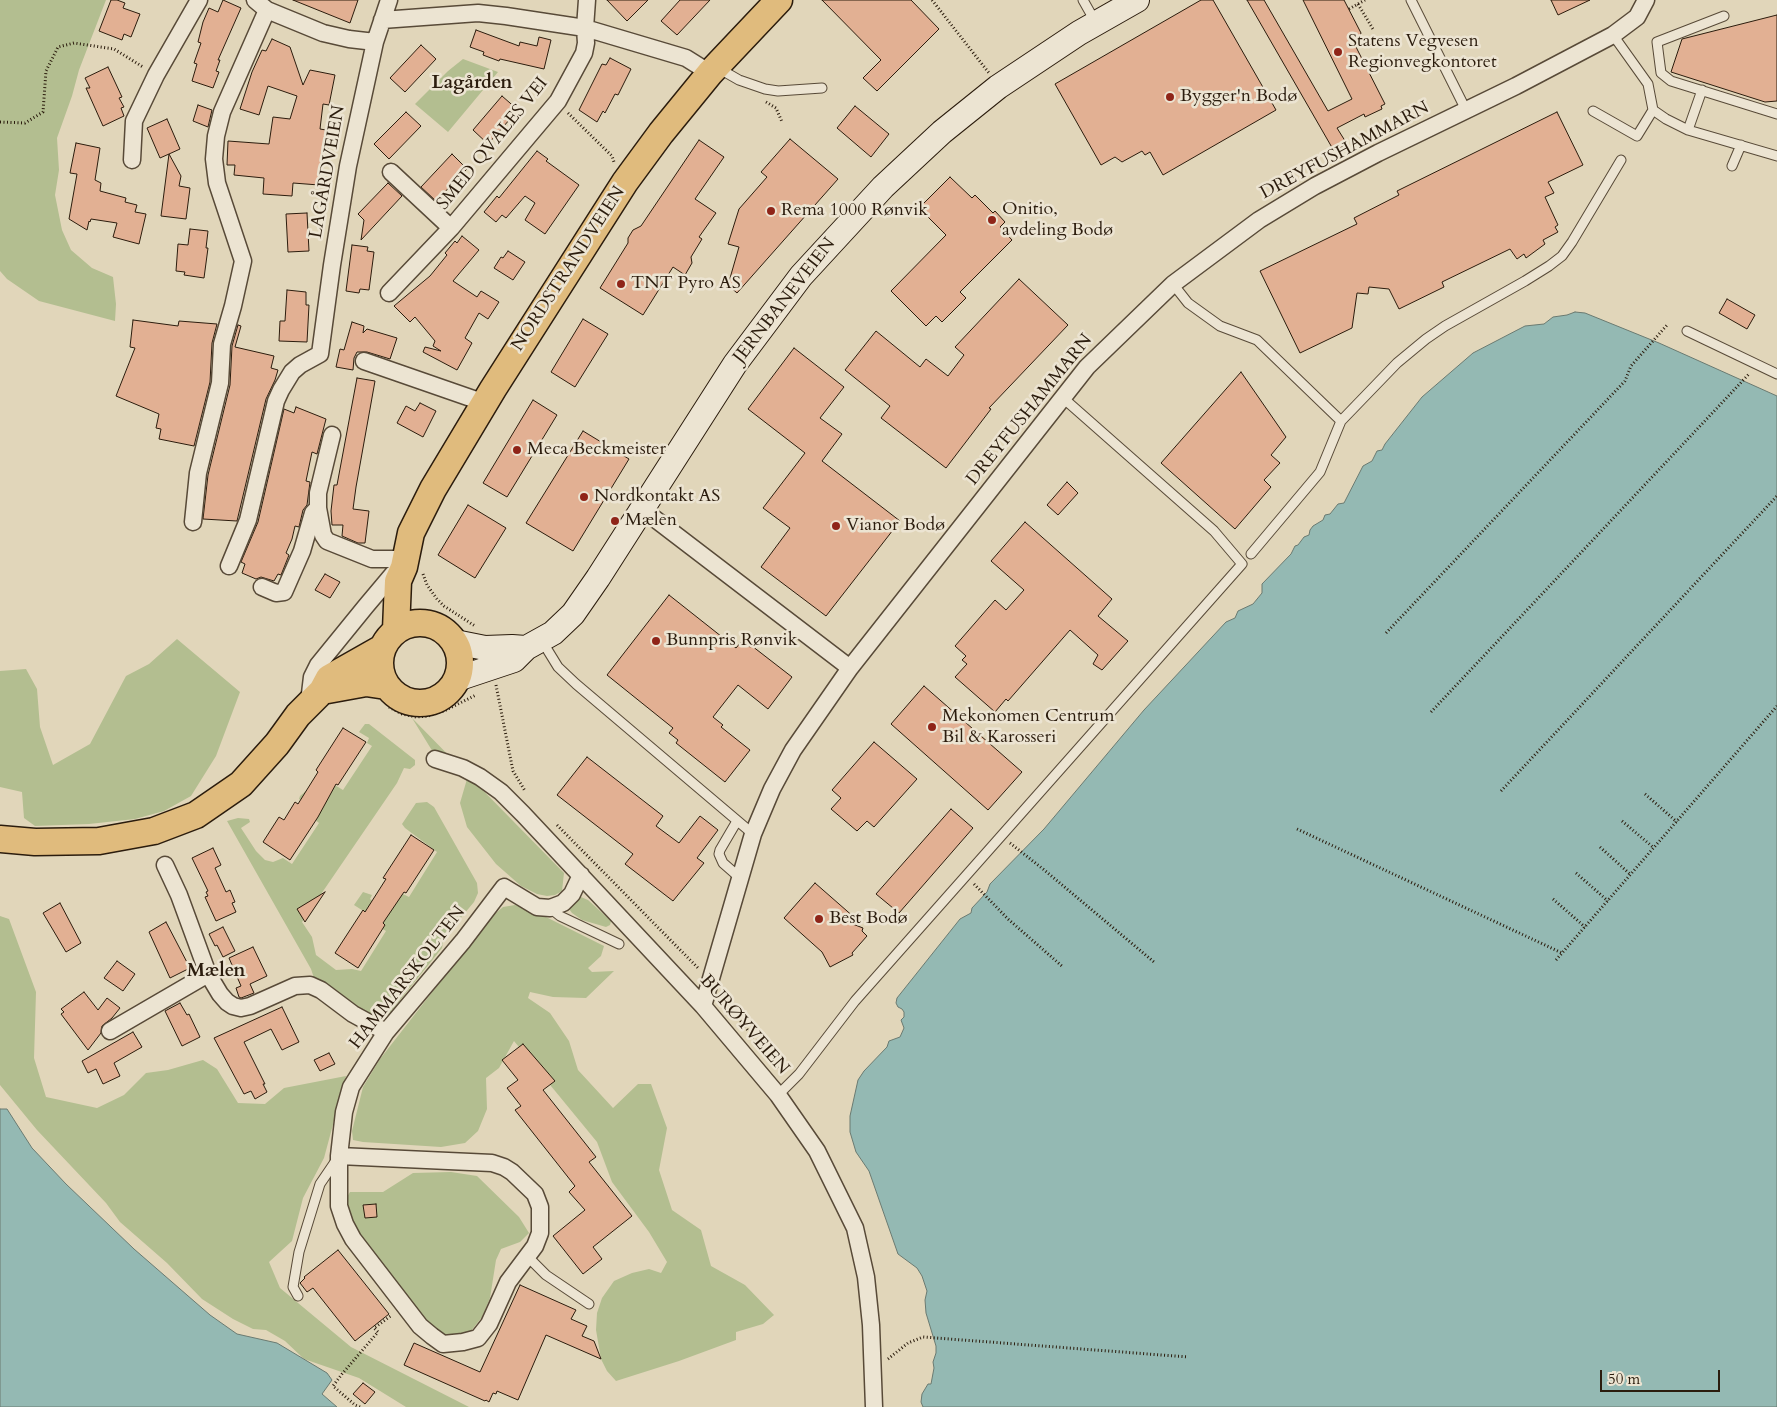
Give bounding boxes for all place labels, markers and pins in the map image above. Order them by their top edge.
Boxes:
place label: Statens Vegvesen Regionvegkontoret [1348,31,1497,74]
marker: Statens Vegvesen Regionvegkontoret [1332,46,1344,58]
place label: Bygger'n Bodø [1180,86,1298,108]
marker: Bygger'n Bodø [1164,91,1176,103]
place label: Onitio, avdeling Bodø [1002,199,1113,242]
place label: Rema 1000 Rønvik [781,200,928,222]
marker: Rema 1000 Rønvik [765,205,777,217]
marker: Onitio, avdeling Bodø [986,214,998,226]
place label: TNT Pyro AS [631,273,741,295]
marker: TNT Pyro AS [615,278,627,290]
place label: Meca Beckmeister [527,439,666,461]
marker: Meca Beckmeister [511,444,523,456]
place label: Nordkontakt AS [594,486,720,508]
marker: Nordkontakt AS [578,491,590,503]
place label: Mælen [625,510,677,532]
marker: Mælen [609,515,621,527]
place label: Vianor Bodø [846,515,945,537]
marker: Vianor Bodø [830,520,842,532]
place label: Bunnpris Rønvik [666,630,797,652]
marker: Bunnpris Rønvik [650,635,662,647]
place label: Mekonomen Centrum Bil & Karosseri [942,706,1114,749]
marker: Mekonomen Centrum Bil & Karosseri [926,721,938,733]
place label: Best Bodø [829,908,908,930]
marker: Best Bodø [813,913,825,925]

